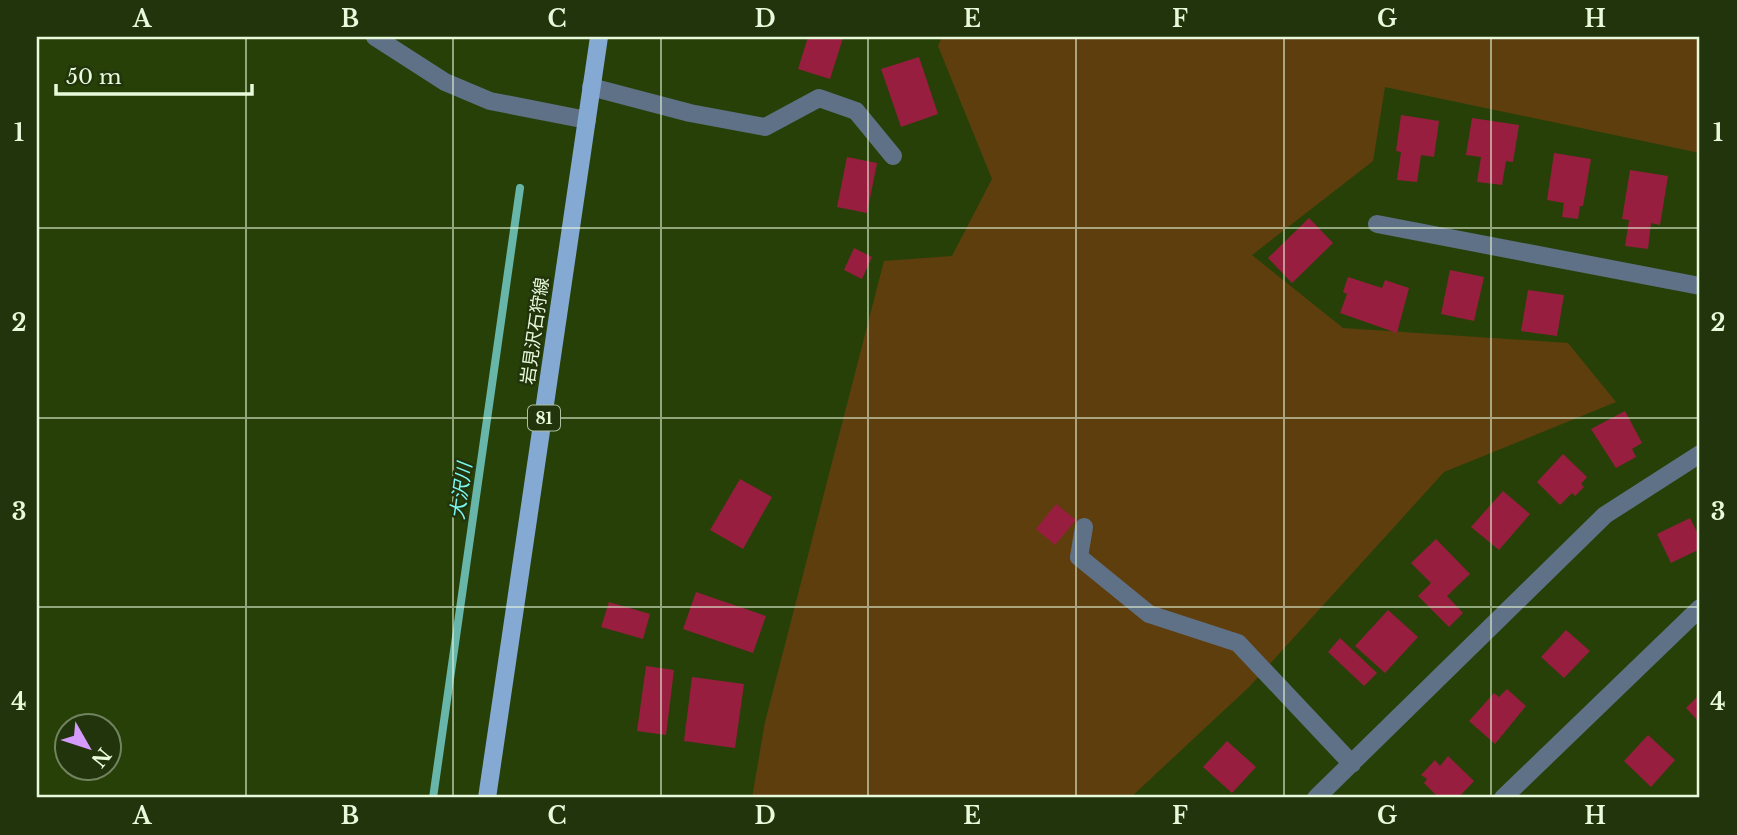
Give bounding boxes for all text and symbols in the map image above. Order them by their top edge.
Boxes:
text: A [132,5,153,33]
text: B [341,5,359,33]
text: C [548,5,566,33]
text: D [754,5,776,33]
text: E [963,5,981,33]
text: F [1172,5,1188,33]
text: G [1377,5,1397,33]
text: H [1584,5,1606,33]
scale bar [56,52,252,96]
text: 50 m [66,64,122,90]
text: 1 [14,119,24,147]
text: 1 [1713,119,1723,147]
street label: 岩見沢石狩線 [517,276,553,386]
text: 2 [12,309,26,337]
text: 2 [1711,309,1725,337]
road number: 81 [528,406,560,430]
water label: 大沢川 [446,459,477,521]
text: 3 [12,498,26,526]
text: 3 [1711,498,1725,526]
text: 4 [11,688,27,716]
text: 4 [1710,688,1726,716]
north arrow [52,712,122,782]
text: N [86,743,115,772]
text: A [132,802,153,830]
text: B [341,802,359,830]
text: C [548,802,566,830]
text: D [754,802,776,830]
text: E [963,802,981,830]
text: F [1172,802,1188,830]
text: G [1377,802,1397,830]
text: H [1584,802,1606,830]

